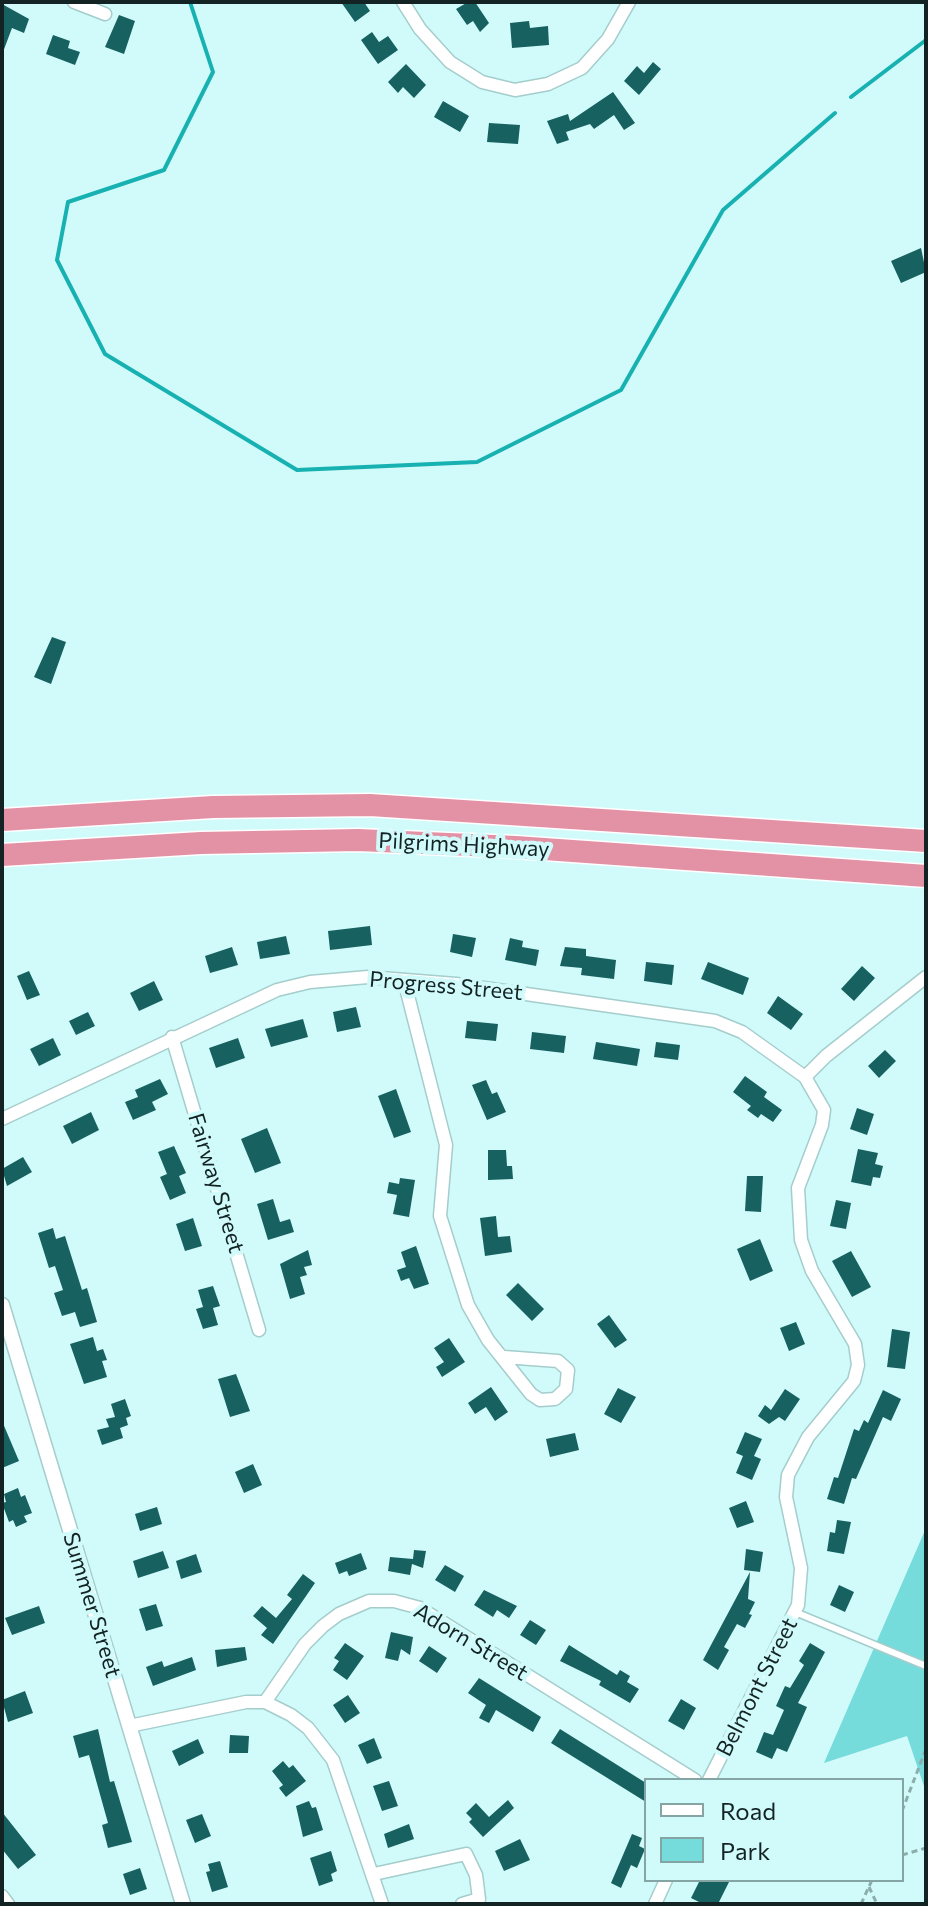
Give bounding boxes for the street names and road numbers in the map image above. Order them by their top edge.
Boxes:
street label: Pilgrims Highway [378,827,550,863]
street label: Progress Street [368,966,524,1006]
street label: Fairway Street [182,1110,250,1256]
street label: Summer Street [57,1529,127,1681]
street label: Adorn Street [409,1598,533,1686]
street label: Belmont Street [711,1613,803,1761]

